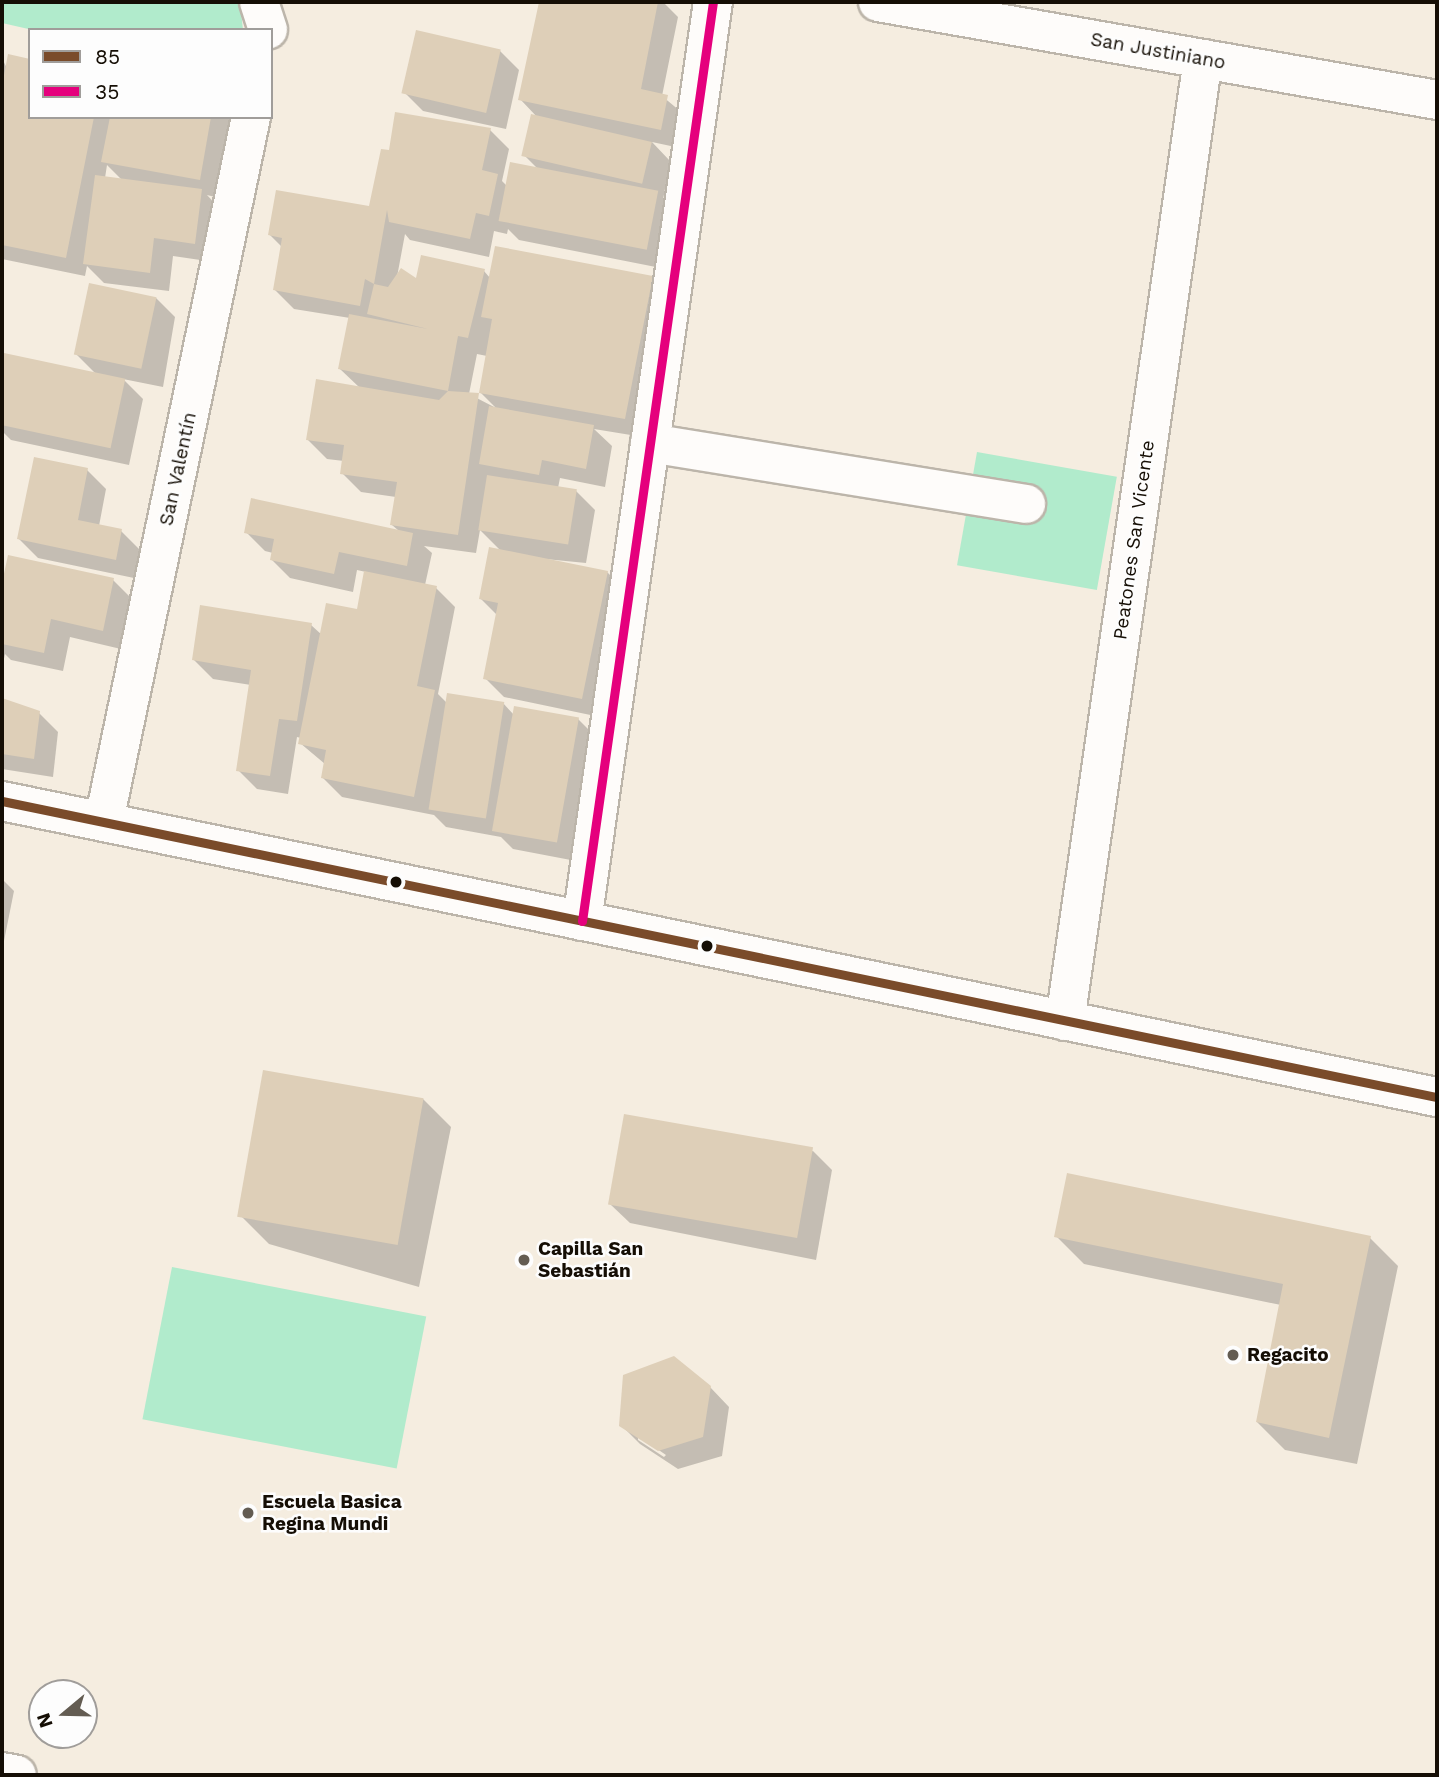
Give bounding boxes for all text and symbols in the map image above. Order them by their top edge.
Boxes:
legend [28,28,273,119]
street label: San Justiniano [1089,28,1227,74]
text: 85 [95,44,120,69]
text: 35 [95,79,119,104]
street label: San Valentín [155,410,201,528]
street label: Peatones San Vicente [1109,438,1159,642]
unlabelled marker [389,875,403,889]
unlabelled marker [700,939,714,953]
place label: Capilla San Sebastián [538,1238,643,1282]
marker: Capilla San Sebastián [516,1252,532,1268]
place label: Regacito [1247,1344,1329,1366]
marker: Regacito [1225,1347,1241,1363]
place label: Escuela Basica Regina Mundi [262,1491,402,1535]
marker: Escuela Basica Regina Mundi [240,1505,256,1521]
north arrow [28,1679,98,1749]
text: N [31,1710,58,1731]

